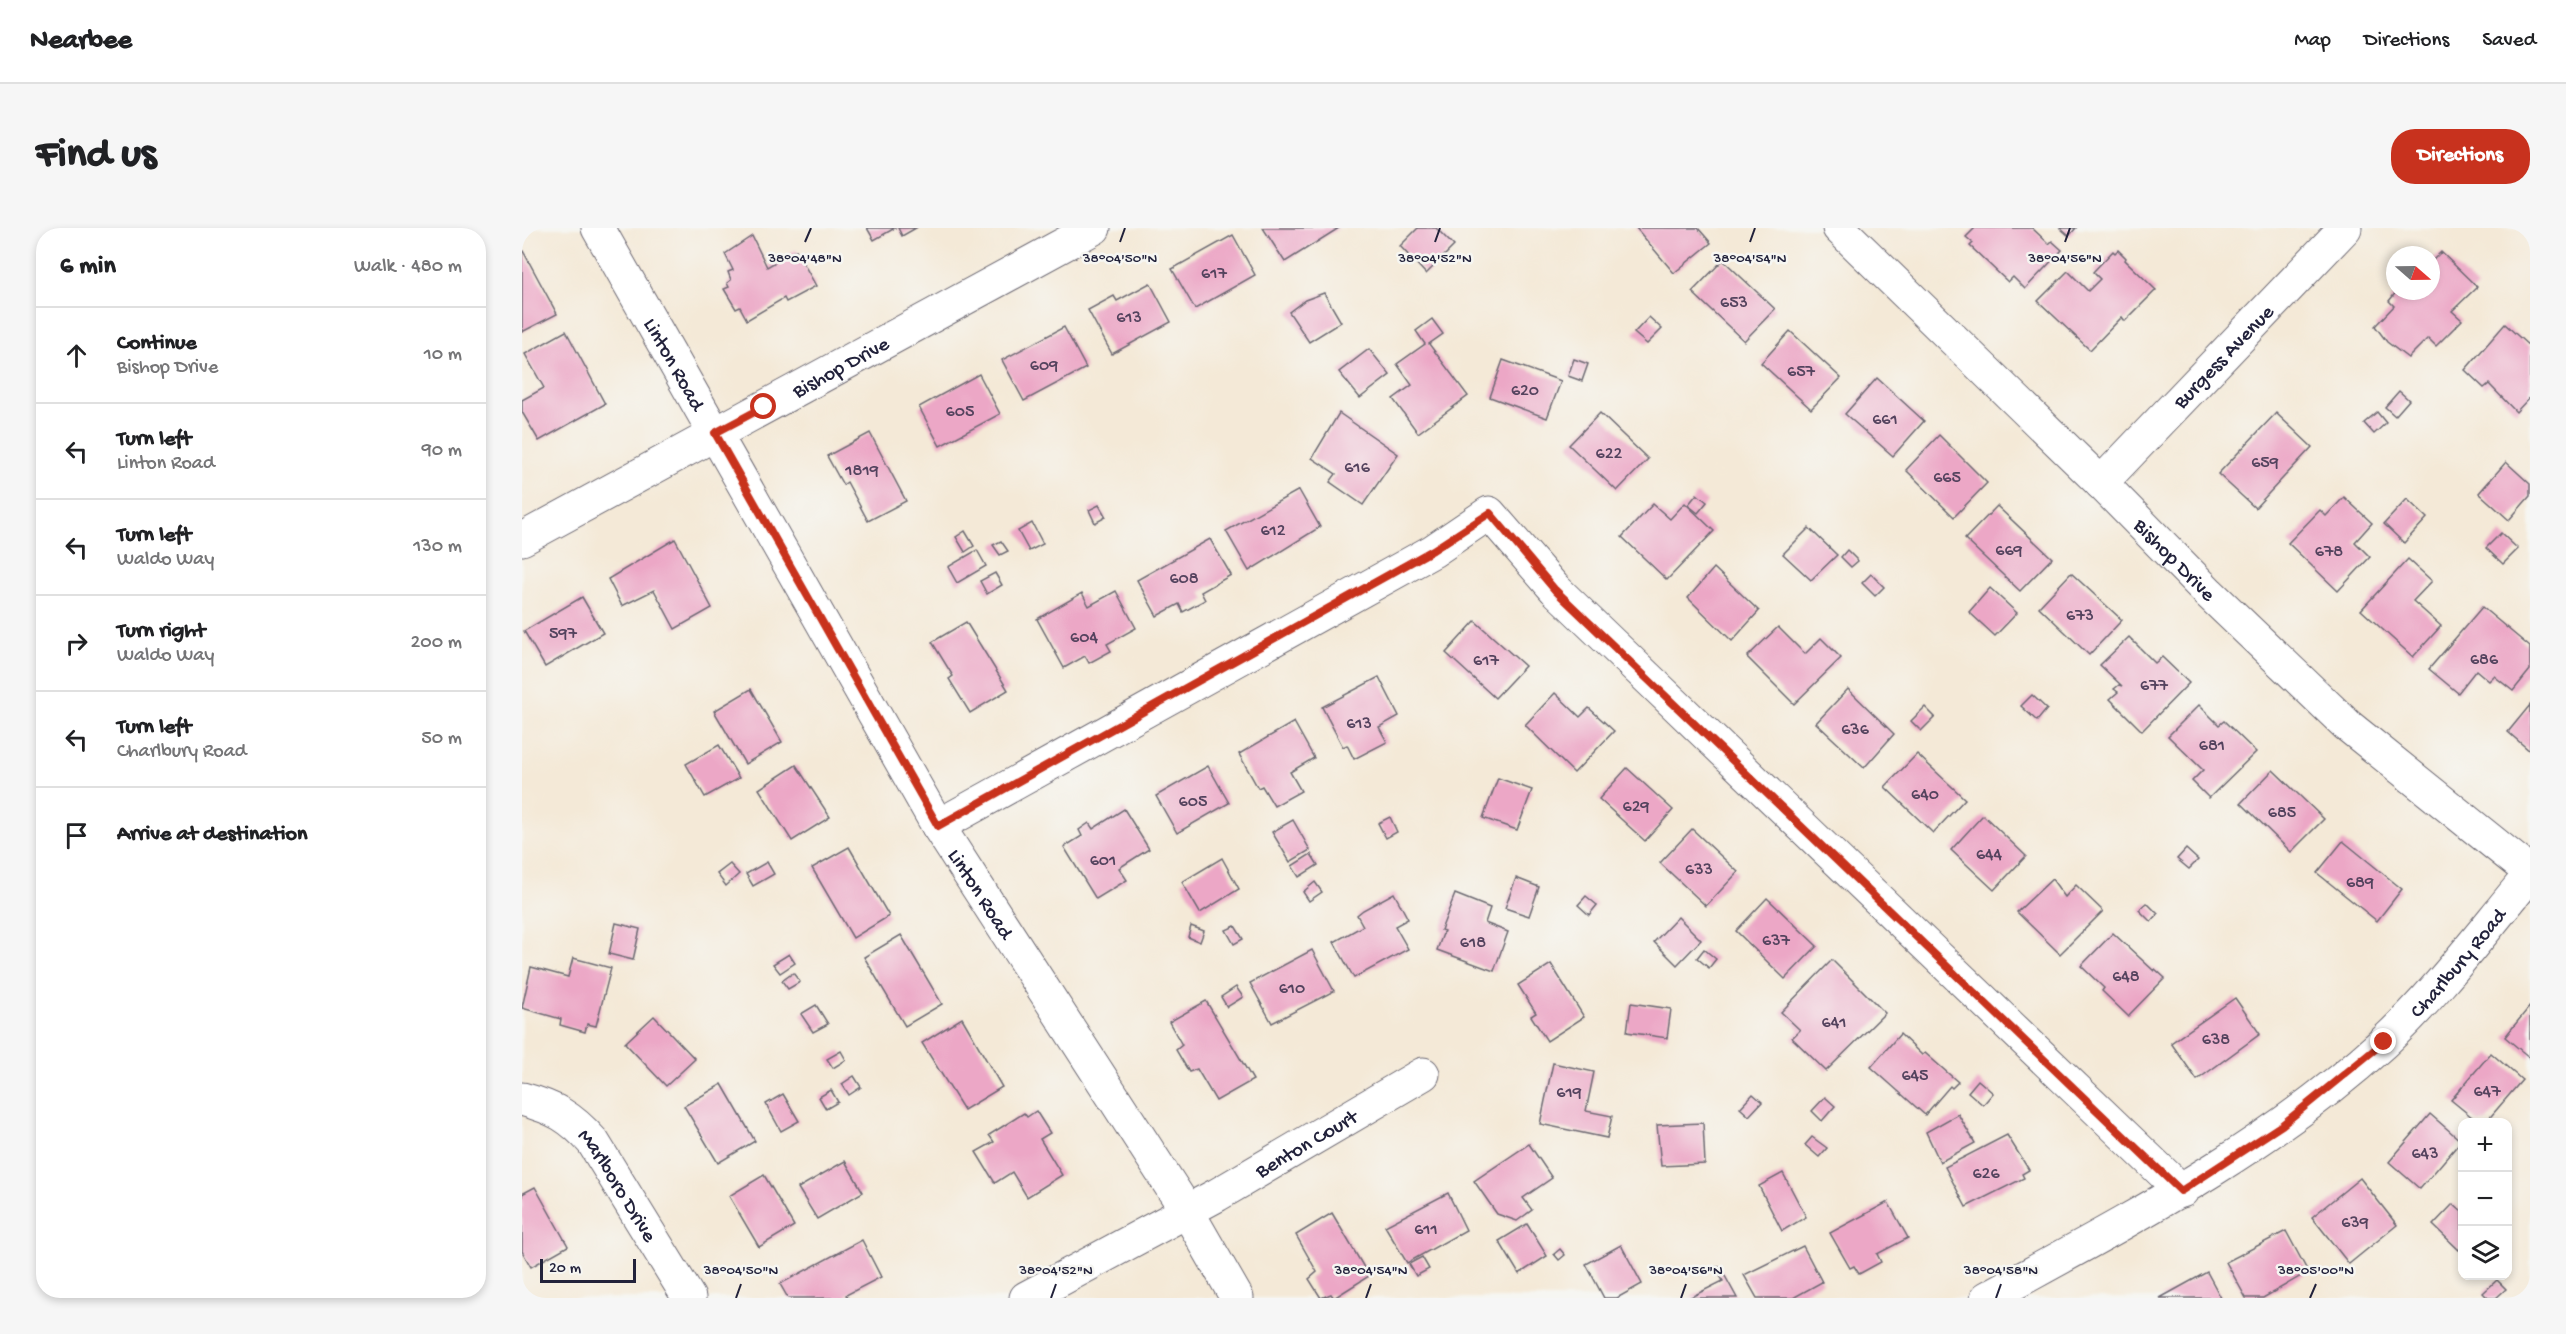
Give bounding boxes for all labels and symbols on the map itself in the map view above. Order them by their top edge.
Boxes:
north arrow [2386,246,2440,300]
text: 38°04'48"N [767,250,842,268]
text: 38°04'50"N [1082,250,1158,268]
text: 38°04'52"N [1397,250,1472,268]
text: 38°04'54"N [1712,250,1787,268]
text: 38°04'56"N [2027,250,2102,268]
house number: 617 [1201,264,1228,285]
house number: 653 [1720,293,1748,314]
street label: Burgess Avenue [2169,300,2282,416]
house number: 613 [1116,308,1142,329]
street label: Linton Road [636,315,709,418]
street label: Bishop Drive [788,332,895,406]
house number: 609 [1030,356,1058,377]
house number: 657 [1787,362,1816,383]
house number: 620 [1511,381,1539,402]
route start [750,393,776,419]
house number: 605 [946,402,974,423]
house number: 661 [1872,410,1898,431]
house number: 622 [1596,444,1623,465]
house number: 659 [2251,453,2279,474]
house number: 616 [1344,458,1371,479]
house number: 1819 [844,461,879,482]
house number: 665 [1933,468,1961,489]
street label: Bishop Drive [2126,514,2220,609]
house number: 612 [1260,521,1286,542]
house number: 669 [1995,541,2023,562]
house number: 678 [2315,542,2343,563]
house number: 608 [1169,569,1199,590]
house number: 673 [2066,606,2094,627]
house number: 597 [549,624,578,645]
house number: 604 [1070,628,1098,649]
house number: 686 [2470,650,2499,671]
house number: 617 [1473,651,1500,672]
house number: 677 [2140,676,2169,697]
house number: 613 [1346,714,1372,735]
house number: 636 [1841,720,1870,741]
house number: 681 [2199,736,2225,757]
house number: 640 [1911,785,1939,806]
house number: 605 [1179,792,1207,813]
house number: 629 [1623,797,1649,818]
house number: 685 [2268,803,2296,824]
street label: Linton Road [940,845,1018,946]
house number: 644 [1976,845,2003,866]
house number: 601 [1090,851,1116,872]
house number: 633 [1685,860,1713,881]
house number: 689 [2346,873,2374,894]
street label: Charlbury Road [2406,903,2514,1025]
house number: 637 [1762,931,1791,952]
house number: 618 [1460,933,1486,954]
house number: 648 [2112,967,2140,988]
house number: 610 [1279,979,1305,1000]
house number: 641 [1822,1013,1846,1034]
route end [2370,1028,2396,1054]
house number: 638 [2202,1030,2230,1051]
house number: 645 [1901,1066,1929,1087]
house number: 647 [2474,1082,2501,1103]
house number: 619 [1556,1083,1582,1104]
street label: Benton Court [1251,1105,1365,1186]
street label: Marlboro Drive [571,1124,661,1249]
house number: 643 [2412,1144,2438,1165]
house number: 626 [1972,1164,2000,1185]
house number: 639 [2341,1213,2369,1234]
house number: 611 [1414,1220,1438,1241]
scale bar [540,1256,636,1284]
text: 38°04'50"N [703,1262,779,1280]
text: 38°04'52"N [1018,1262,1093,1280]
text: 38°04'54"N [1333,1262,1408,1280]
text: 38°04'56"N [1648,1262,1723,1280]
text: 38°04'58"N [1963,1262,2038,1280]
text: 38°05'00"N [2277,1262,2354,1280]

